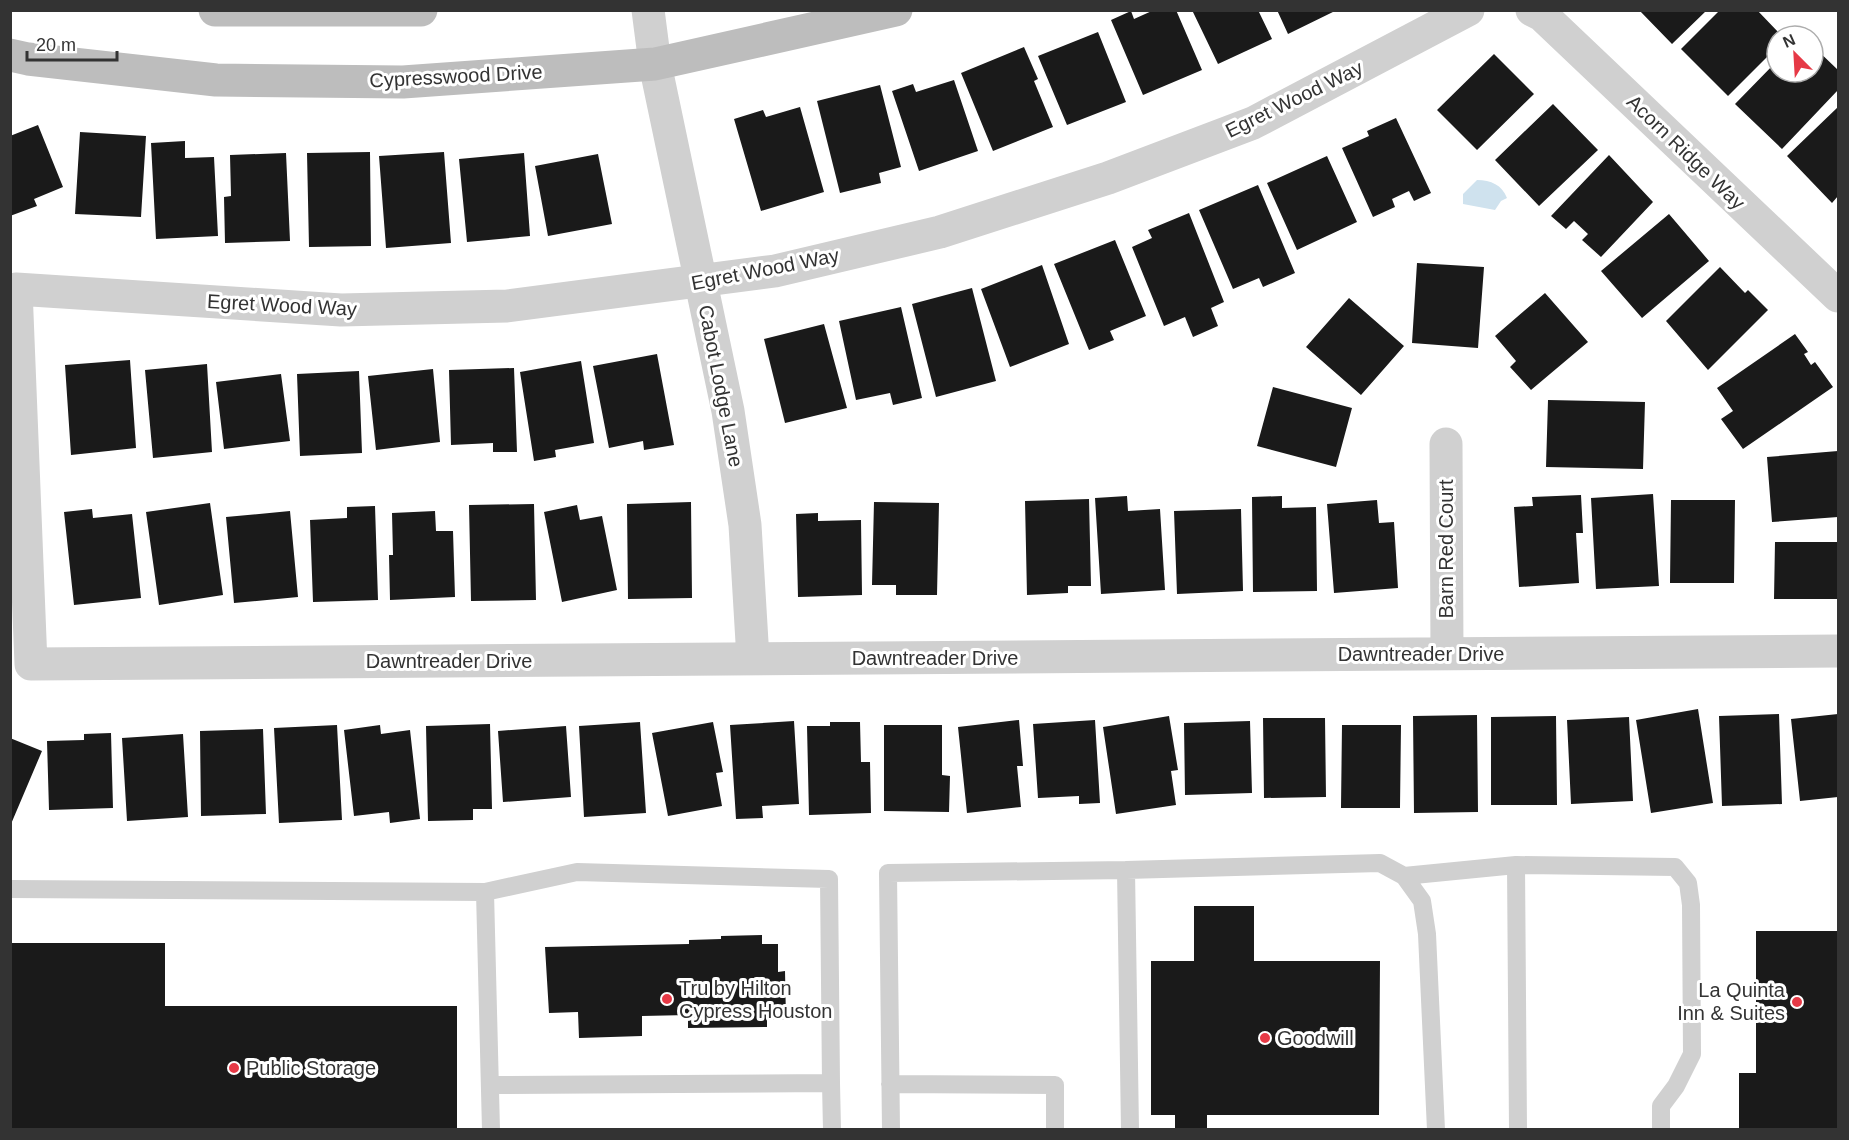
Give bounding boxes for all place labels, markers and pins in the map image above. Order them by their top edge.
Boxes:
place label: Tru by Hilton Cypress Houston [679,977,832,1022]
place label: La Quinta Inn & Suites [1677,979,1786,1024]
marker: Tru by Hilton Cypress Houston [660,992,674,1006]
marker: La Quinta Inn & Suites [1790,995,1804,1009]
place label: Goodwill [1277,1027,1354,1049]
marker: Goodwill [1258,1031,1272,1045]
place label: Public Storage [246,1057,376,1079]
marker: Public Storage [227,1061,241,1075]

